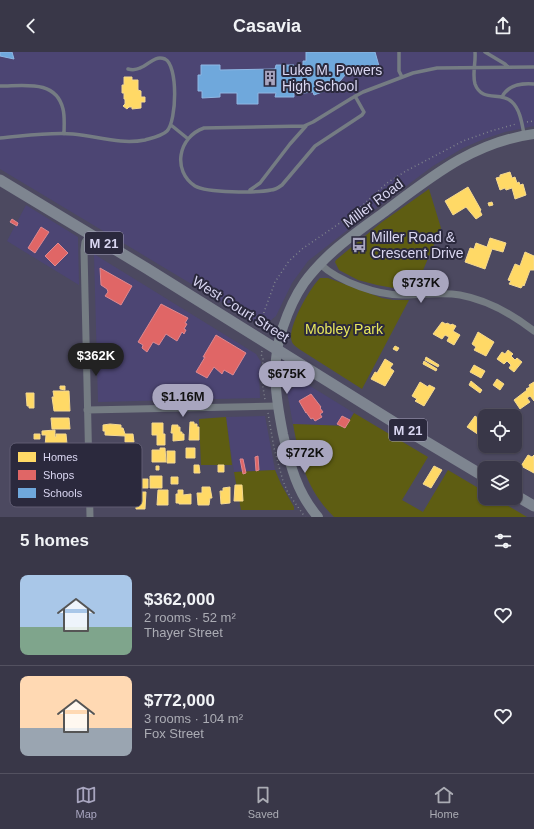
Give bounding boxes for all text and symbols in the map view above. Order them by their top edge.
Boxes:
icon: back [20,15,42,37]
icon: share [492,15,514,37]
text: Casavia [233,16,301,36]
place label: Luke M. Powers High School [282,62,382,94]
building icon: Luke M. Powers High School [261,69,279,87]
street label: Miller Road [340,175,406,231]
place label: Miller Road & Crescent Drive [371,229,464,261]
road number: M 21 [85,232,123,254]
bus stop icon: Miller Road & Crescent Drive [350,236,368,254]
pin: $737K [393,270,449,304]
street label: West Court Street [190,273,292,345]
text: $737K [402,275,440,290]
park label: Mobley Park [305,321,384,337]
pin: $362K [68,343,124,377]
text: $362K [77,348,115,363]
pin: $675K [259,361,315,395]
text: $675K [268,366,306,381]
pin: $1.16M [150,384,216,418]
text: $1.16M [161,389,205,404]
map controls [478,409,522,505]
button: locate [478,409,522,453]
road number: M 21 [389,419,427,441]
pin: $772K [277,440,333,474]
legend [10,443,142,507]
text: $772K [286,445,324,460]
text: Homes [43,451,78,463]
button: layers [478,461,522,505]
text: Shops [43,469,75,481]
text: Schools [43,487,83,499]
icon: filters [492,530,514,552]
text: 5 homes [20,531,89,550]
text: $362,000 [144,590,215,609]
icon: home [52,591,100,639]
icon: heart [492,604,514,626]
text: 2 rooms · 52 m² [144,610,236,625]
text: Thayer Street [144,625,223,640]
text: $772,000 [144,691,215,710]
icon: home [52,692,100,740]
icon: heart [492,705,514,727]
text: 3 rooms · 104 m² [144,711,243,726]
text: Fox Street [144,726,204,741]
tab: Map [75,784,97,820]
tab: Saved [248,784,279,820]
tab: Home [429,784,459,820]

